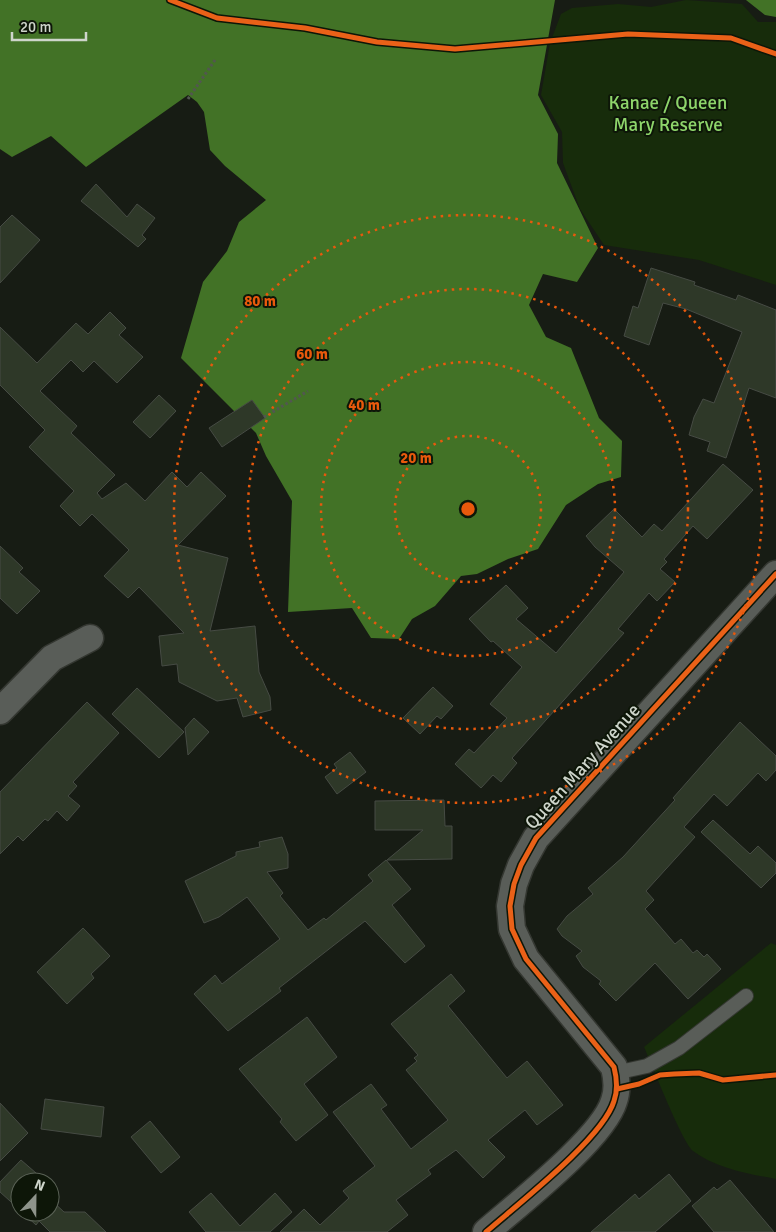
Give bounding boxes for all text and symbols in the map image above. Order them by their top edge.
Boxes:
scale bar [12,10,86,42]
text: 20 m [20,18,51,36]
park label: Kanae / Queen Mary Reserve [609,91,727,137]
text: 80 m [244,292,276,310]
text: 60 m [296,345,328,363]
text: 40 m [348,396,380,414]
text: 20 m [400,449,432,467]
centre of rings [459,500,477,518]
street label: Queen Mary Avenue [520,699,646,835]
north arrow [10,1172,60,1222]
text: N [32,1176,47,1195]

